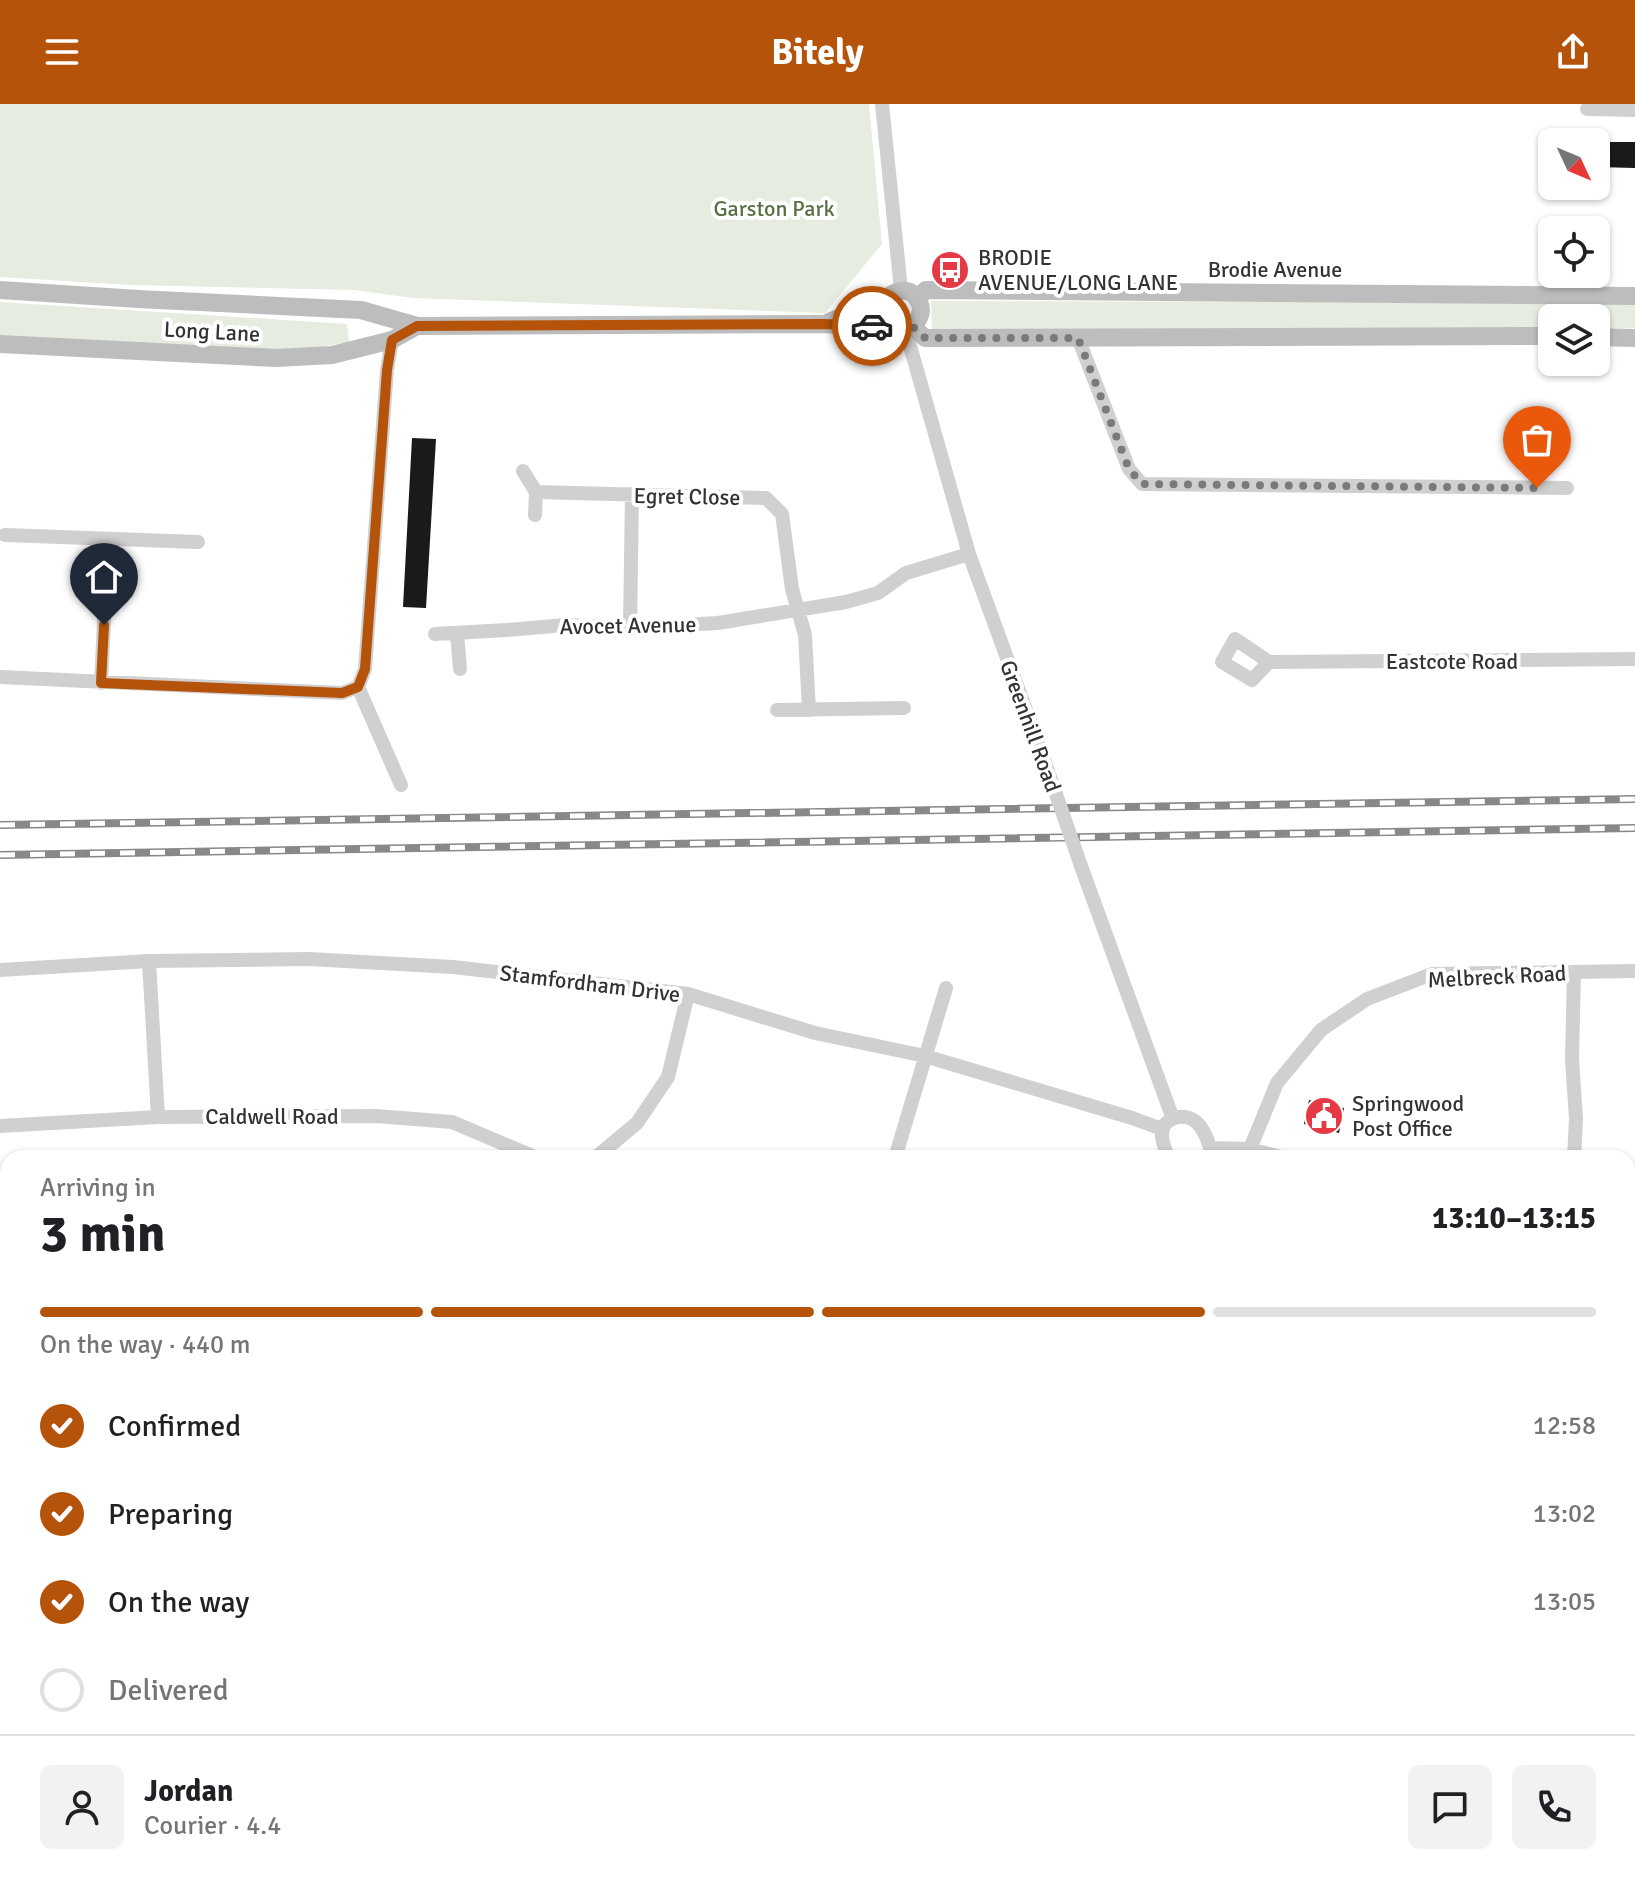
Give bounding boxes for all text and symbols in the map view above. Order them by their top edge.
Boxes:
icon: menu [40,30,84,74]
text: Bitely [771,30,864,75]
icon: share [1551,30,1595,74]
north arrow [1538,128,1610,200]
map controls [1538,128,1610,376]
park label: Garston Park [713,195,835,222]
button: locate [1538,216,1610,288]
place label: BRODIE AVENUE/LONG LANE [978,244,1178,296]
bus stop icon: BRODIE AVENUE/LONG LANE [929,249,971,291]
street label: Brodie Avenue [1208,256,1342,283]
courier [832,286,912,366]
icon: car [850,304,894,348]
button: layers [1538,304,1610,376]
street label: Long Lane [163,315,261,347]
pin [1503,406,1571,488]
icon: bag [1515,418,1559,462]
street label: Egret Close [633,482,741,511]
pin [70,543,138,625]
icon: home [82,555,126,599]
street label: Avocet Avenue [559,611,697,640]
street label: Eastcote Road [1386,648,1518,675]
street label: Greenhill Road [994,657,1067,796]
street label: Stamfordham Drive [498,959,682,1008]
street label: Melbreck Road [1427,959,1567,994]
place label: Springwood Post Office [1352,1090,1464,1142]
public building icon: Springwood Post Office [1303,1095,1345,1137]
street label: Caldwell Road [205,1103,339,1130]
text: Arriving in [40,1172,156,1204]
text: 13:10–13:15 [1432,1200,1596,1237]
text: 3 min [40,1202,166,1266]
text: On the way · 440 m [40,1329,250,1361]
icon: check [40,1404,84,1448]
text: Confirmed [108,1408,241,1445]
text: 12:58 [1533,1410,1596,1442]
icon: check [40,1492,84,1536]
text: Preparing [108,1496,233,1533]
text: 13:02 [1533,1498,1596,1530]
icon: check [40,1580,84,1624]
text: On the way [108,1584,249,1621]
text: 13:05 [1533,1586,1596,1618]
text: Delivered [108,1672,229,1709]
button: person [40,1765,124,1849]
button: chat [1408,1765,1492,1849]
button: phone [1512,1765,1596,1849]
text: Jordan [144,1773,233,1810]
text: Courier · 4.4 [144,1810,281,1842]

